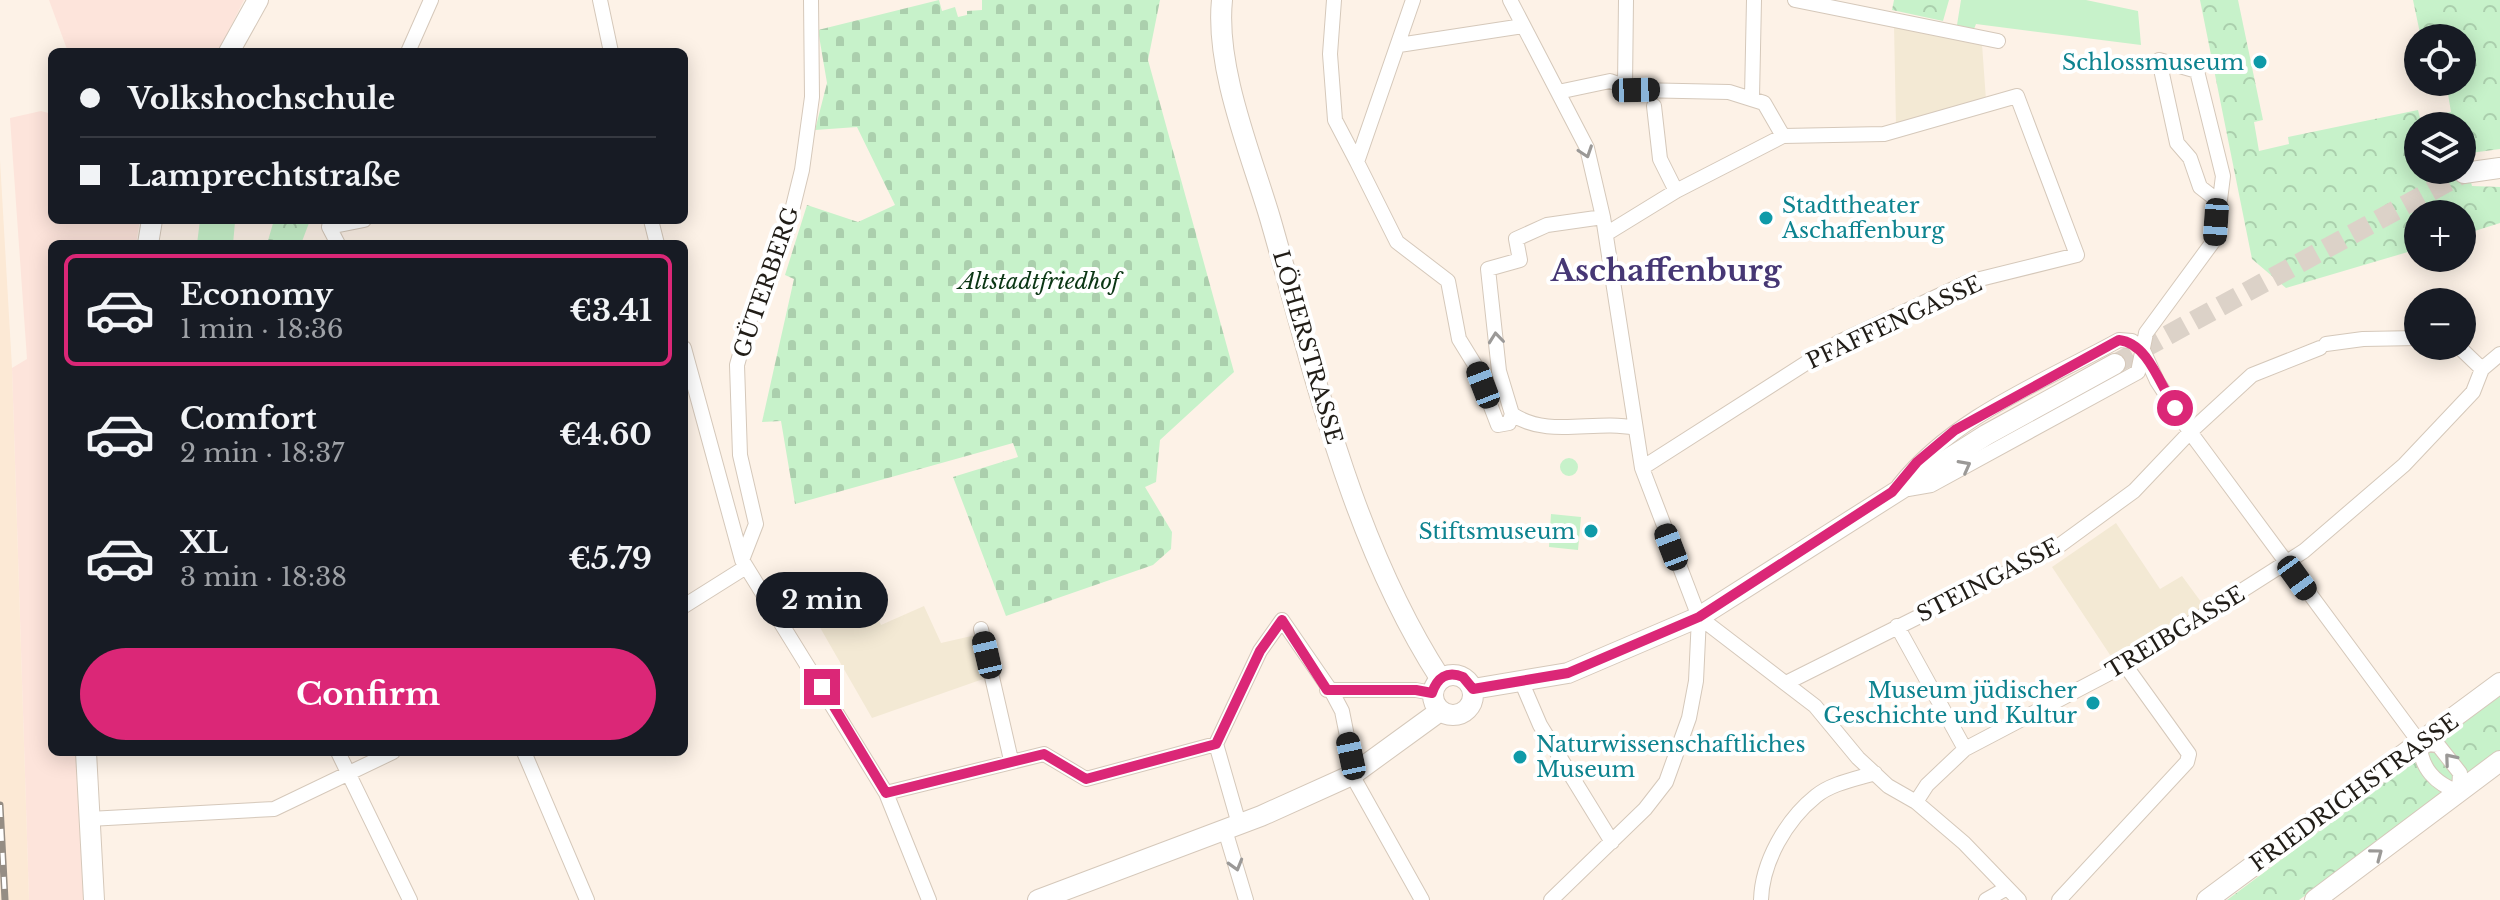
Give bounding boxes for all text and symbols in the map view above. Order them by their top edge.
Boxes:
map controls [2404,24,2476,360]
button: locate [2404,24,2476,96]
place label: Schlossmuseum [2062,49,2244,76]
marker: Schlossmuseum [2251,53,2269,71]
car [1612,78,1660,102]
text: Volkshochschule [128,80,395,117]
button: layers [2404,112,2476,184]
one-way arrow [1577,144,1593,158]
text: Lamprechtstraße [128,157,401,194]
place label: Stadttheater Aschaffenburg [1781,192,1945,244]
car [2202,197,2230,247]
button: + [2404,200,2476,272]
street label: GÜTERBERG [727,203,805,361]
marker: Stadttheater Aschaffenburg [1757,209,1775,227]
street label: LÖHERSTRASSE [1267,247,1349,447]
district label: Aschaffenburg [1550,252,1782,289]
park label: Altstadtfriedhof [956,268,1124,295]
street label: PFAFFENGASSE [1802,270,1986,375]
icon: car [84,274,156,346]
text: Economy [180,276,333,313]
button: − [2404,288,2476,360]
text: €3.41 [569,292,652,329]
text: 1 min · 18:36 [180,313,344,345]
one-way arrow [1488,331,1505,344]
car [1463,358,1503,412]
route start [2157,390,2193,426]
icon: car [84,398,156,470]
text: Comfort [180,400,317,437]
text: €4.60 [559,416,652,453]
text: 2 min · 18:37 [180,437,344,469]
one-way arrow [1957,461,1971,476]
place label: Stiftsmuseum [1418,518,1575,545]
car [1651,520,1691,574]
icon: car [84,522,156,594]
marker: Stiftsmuseum [1582,522,1600,540]
text: XL [180,524,228,561]
street label: STEINGASSE [1912,533,2064,628]
text: €5.79 [568,540,652,577]
car [2273,552,2321,604]
text: 3 min · 18:38 [180,561,347,593]
callout: 2 min [756,571,888,627]
street label: TREIBGASSE [2101,580,2250,684]
text: 2 min [782,584,862,616]
car [970,629,1004,681]
button: Confirm [80,648,656,740]
route end [804,669,840,705]
place label: Museum jüdischer Geschichte und Kultur [1823,677,2077,729]
marker: Museum jüdischer Geschichte und Kultur [2084,694,2102,712]
street label: FRIEDRICHSTRASSE [2245,708,2464,877]
car [1334,730,1368,782]
place label: Naturwissenschaftliches Museum [1536,731,1805,783]
marker: Naturwissenschaftliches Museum [1511,748,1529,766]
one-way arrow [2445,754,2460,769]
one-way arrow [2369,849,2383,863]
one-way arrow [1227,857,1243,871]

